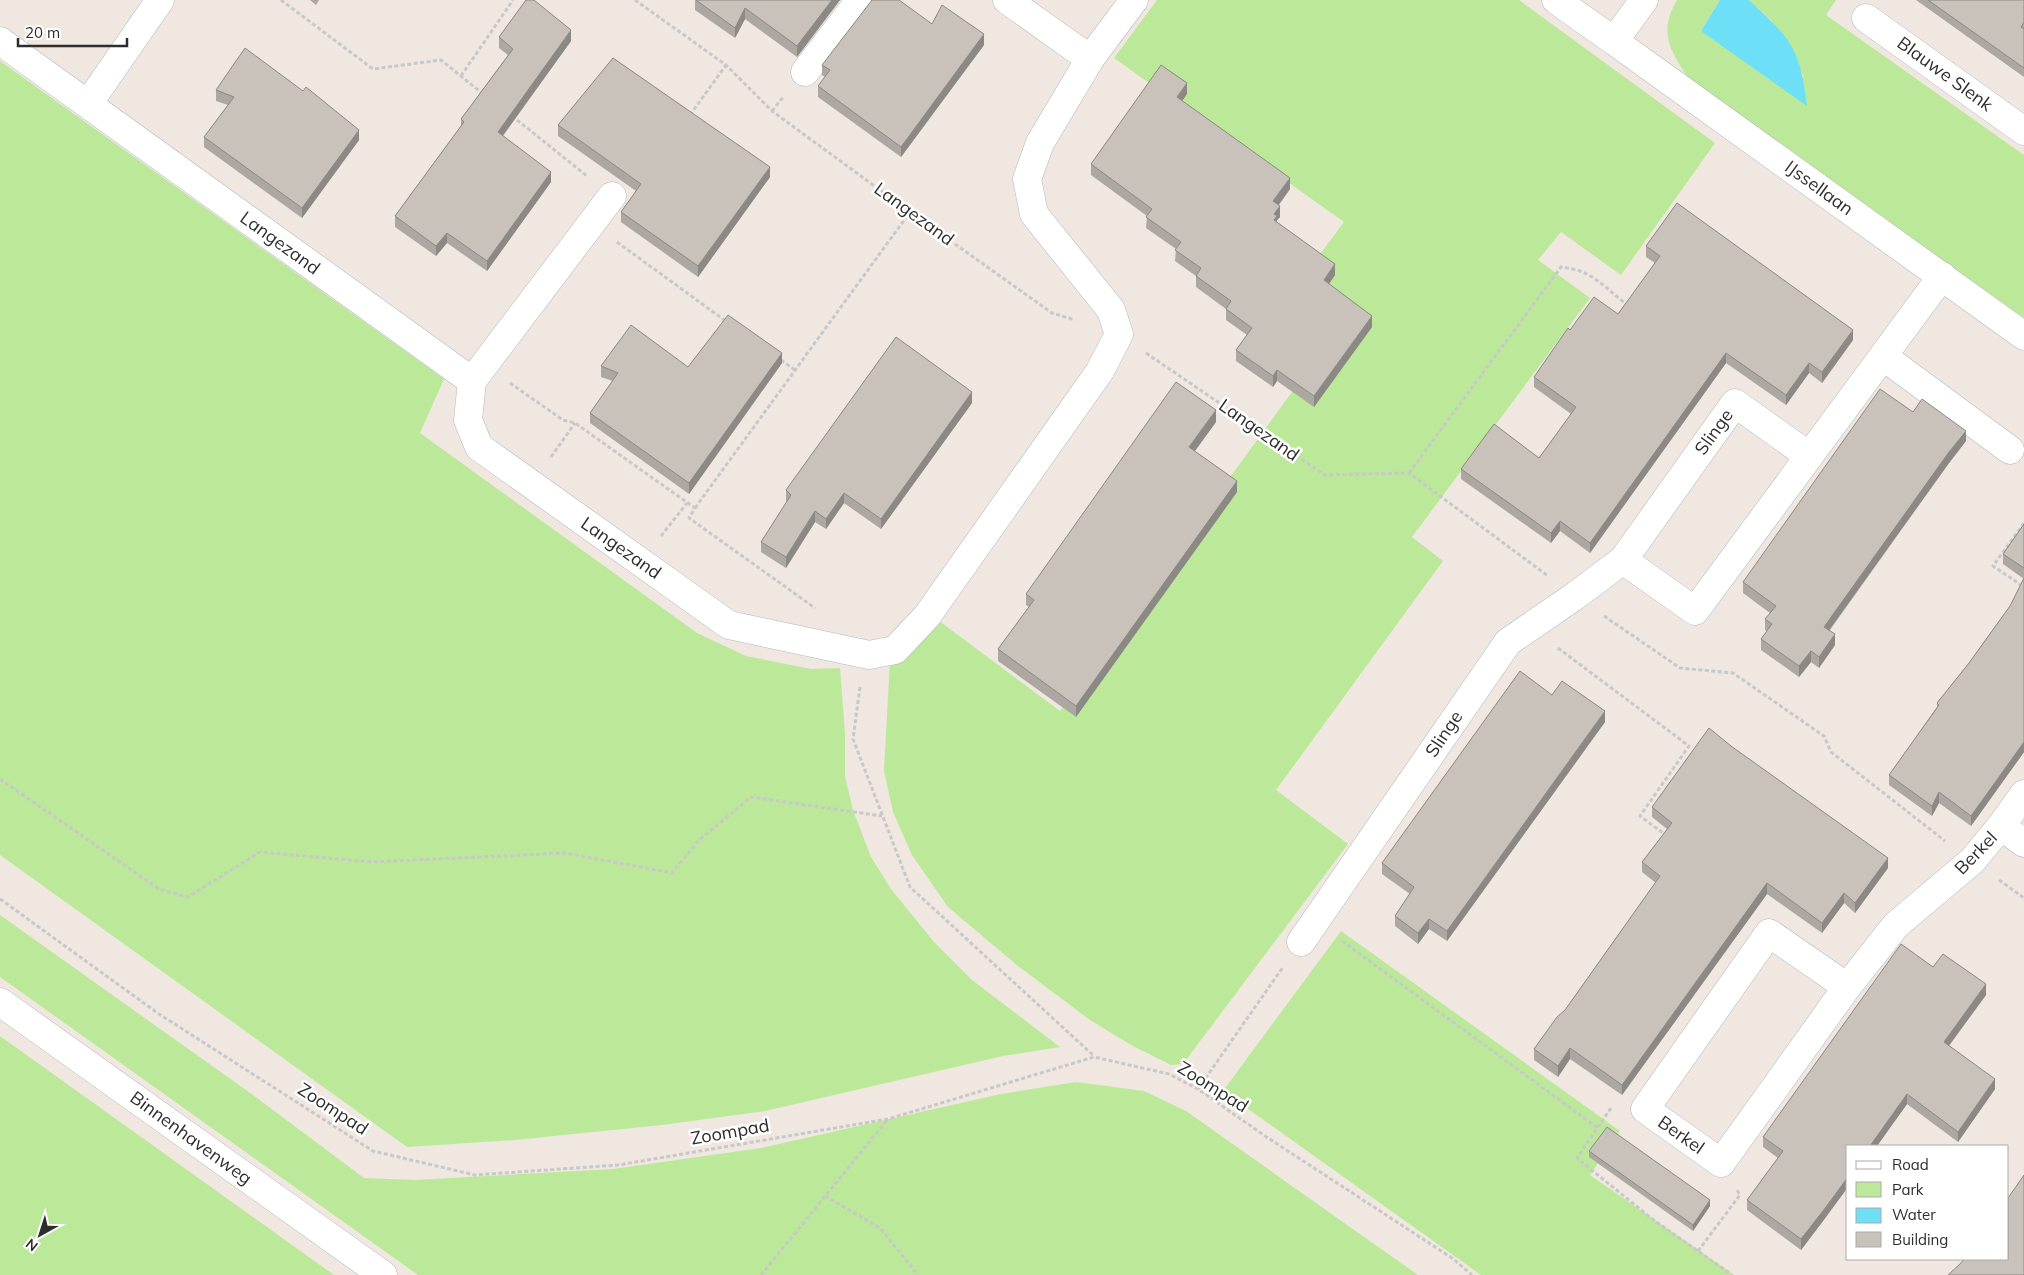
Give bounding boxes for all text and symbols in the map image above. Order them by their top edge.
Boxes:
scale bar [18,15,126,47]
text: 20 m [25,23,60,42]
street label: Blauwe Slenk [1893,31,1998,116]
street label: IJssellaan [1781,155,1858,220]
street label: Langezand [870,177,959,250]
street label: Langezand [236,206,325,279]
street label: Langezand [1215,393,1304,466]
street label: Slinge [1689,404,1738,459]
street label: Langezand [577,511,666,584]
street label: Slinge [1420,706,1467,761]
street label: Berkel [1949,826,2002,879]
street label: Zoompad [1174,1056,1253,1117]
street label: Zoompad [294,1077,373,1140]
street label: Binnenhavenweg [126,1086,257,1190]
street label: Berkel [1654,1110,1709,1159]
street label: Zoompad [689,1113,771,1150]
legend [1846,1145,2009,1260]
text: Road [1892,1155,1929,1174]
text: Park [1892,1180,1924,1199]
text: Water [1892,1205,1936,1224]
north arrow [15,1210,65,1260]
text: Building [1892,1230,1948,1249]
text: N [22,1235,42,1255]

